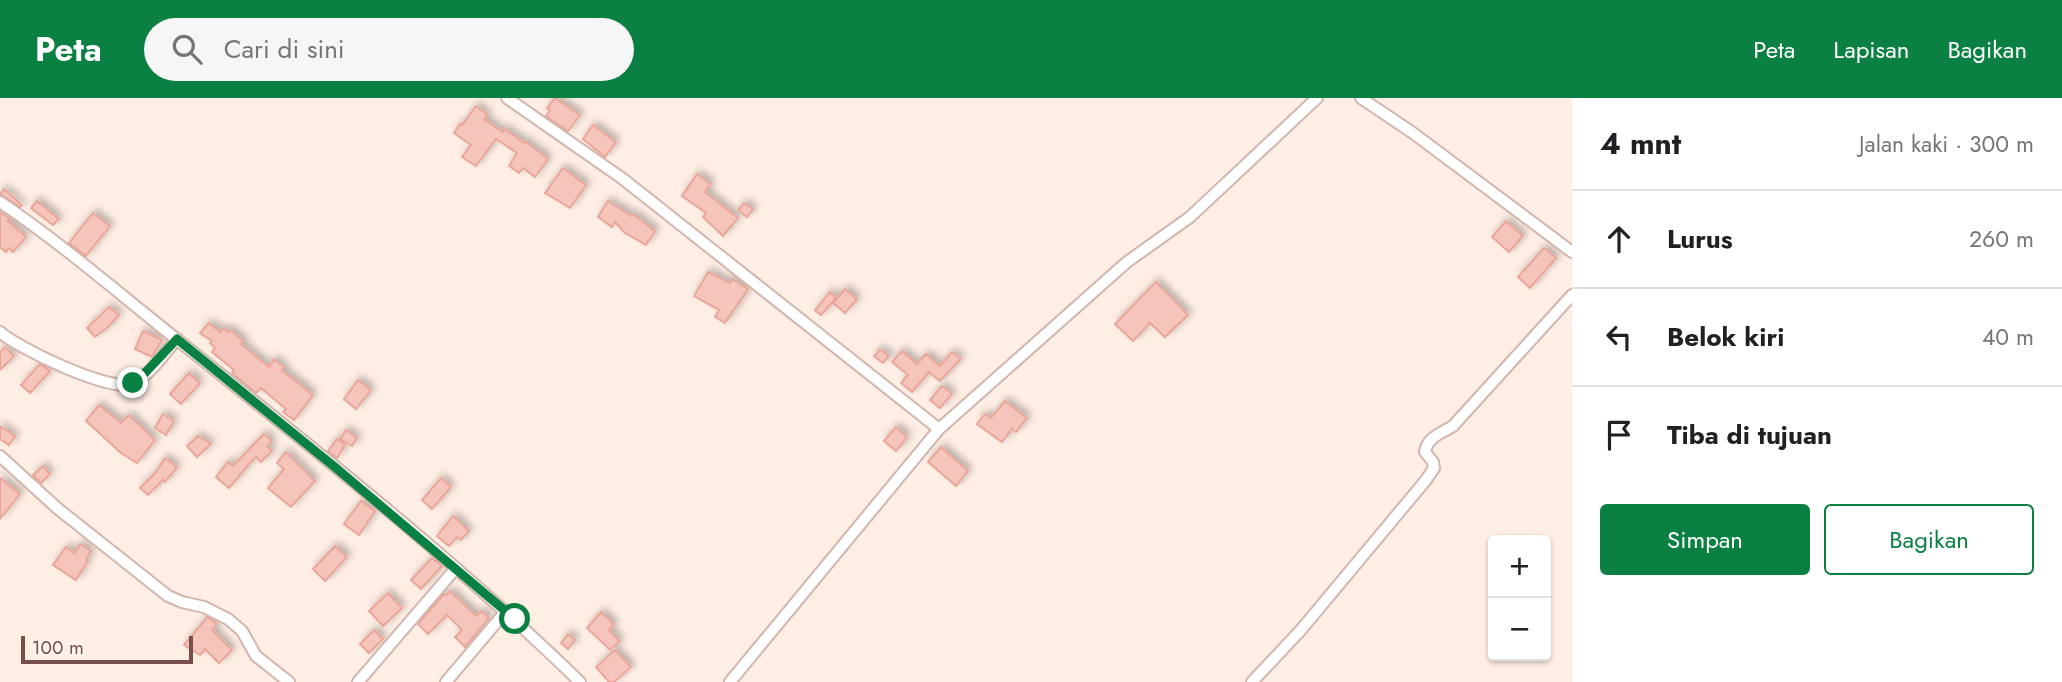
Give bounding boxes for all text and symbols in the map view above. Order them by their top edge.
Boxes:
search box [144,18,634,81]
text: Peta [35,26,102,73]
icon: search [168,30,206,68]
text: Cari di sini [224,30,345,68]
text: Peta [1753,32,1795,67]
text: Lapisan [1833,32,1909,67]
text: Bagikan [1947,32,2027,67]
text: 4 mnt [1600,122,1681,165]
text: Jalan kaki · 300 m [1859,127,2034,161]
icon: ahead [1600,220,1638,258]
text: Lurus [1667,220,1733,258]
text: 260 m [1969,222,2034,256]
icon: left [1600,318,1638,356]
text: Belok kiri [1667,318,1784,356]
text: 40 m [1982,320,2034,354]
route end [117,367,148,398]
icon: arrive [1600,416,1638,454]
text: Tiba di tujuan [1667,416,1832,454]
button: Simpan [1600,504,1810,575]
button: Bagikan [1824,504,2034,575]
map controls [1488,535,1551,661]
button: + [1488,535,1551,598]
button: − [1488,598,1551,661]
route start [499,603,530,634]
scale bar [21,633,192,665]
text: 100 m [32,634,84,661]

